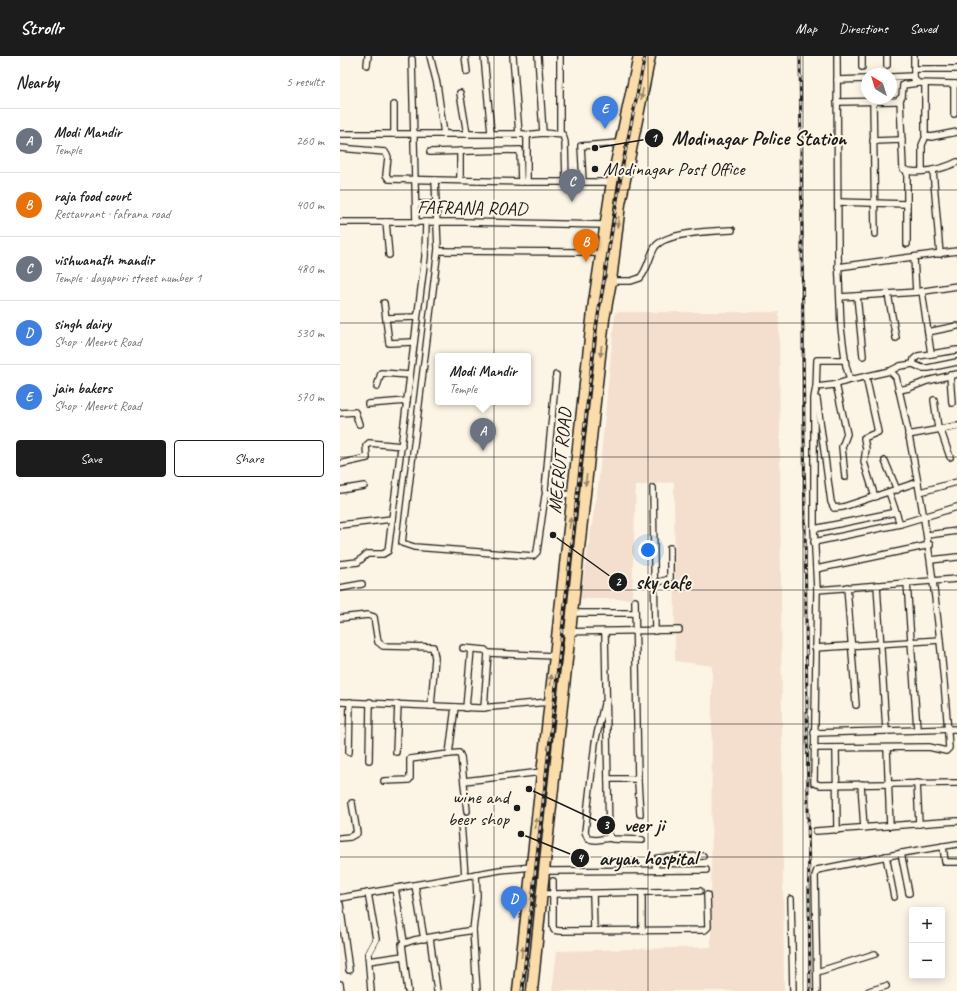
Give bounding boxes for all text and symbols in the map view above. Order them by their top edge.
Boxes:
text: Strollr [20,16,63,40]
text: Map [796,20,817,37]
text: Directions [839,20,888,37]
text: Saved [910,20,937,37]
north arrow [861,68,897,104]
text: Nearby [16,72,59,93]
text: 5 results [286,74,324,90]
one-way arrow [639,88,645,100]
pin: E [592,96,618,129]
callout: Modinagar Police Station [644,122,854,154]
text: Modi Mandir [54,123,121,142]
text: Modinagar Police Station [672,126,848,151]
text: 1 [651,130,658,146]
text: A [26,133,32,149]
text: 260 m [296,133,324,149]
text: Temple [54,142,82,158]
place label: Modinagar Post Office [603,157,746,181]
marker: Modinagar Post Office [590,164,600,174]
pin: C [559,169,585,202]
text: raja food court [54,187,131,206]
street label: FAFRANA ROAD [417,195,529,221]
text: B [26,197,32,213]
text: 400 m [296,197,324,213]
text: Restaurant · fafrana road [54,206,170,222]
one-way arrow [615,216,621,228]
pin: B [573,229,599,262]
text: vishwanath mandir [54,251,154,270]
text: C [26,261,32,277]
text: 480 m [296,261,324,277]
text: Temple · dayapuri street number 1 [54,270,202,286]
text: singh dairy [54,315,111,334]
text: D [25,325,33,341]
text: 530 m [296,325,324,341]
text: Shop · Meerut Road [54,334,141,350]
one-way arrow [598,345,604,357]
popup [435,353,531,405]
text: Modi Mandir [449,362,517,381]
text: jain bakers [54,379,112,398]
text: Temple [449,381,477,397]
text: E [26,389,32,405]
text: 570 m [296,389,324,405]
text: Shop · Meerut Road [54,398,141,414]
street label: MEERUT ROAD [543,405,578,515]
pin: A [470,418,496,451]
button: Save [16,440,166,477]
button: Share [174,440,324,477]
one-way arrow [583,474,590,486]
one-way arrow [567,517,573,529]
your location [638,540,658,560]
callout: sky cafe [608,566,699,598]
text: sky cafe [635,570,692,595]
text: 2 [615,574,622,590]
one-way arrow [548,674,555,686]
place label: wine and beer shop [448,785,513,831]
marker: wine and beer shop [512,803,522,813]
callout: veer ji [596,809,672,841]
text: veer ji [624,813,667,838]
one-way arrow [533,817,540,829]
text: 3 [603,817,610,833]
callout: aryan hospital [570,842,705,874]
text: aryan hospital [599,846,701,872]
text: 4 [577,850,584,866]
pin: D [501,886,527,919]
map controls [909,907,945,979]
button: + [909,907,945,943]
button: − [909,943,945,979]
one-way arrow [519,946,526,958]

